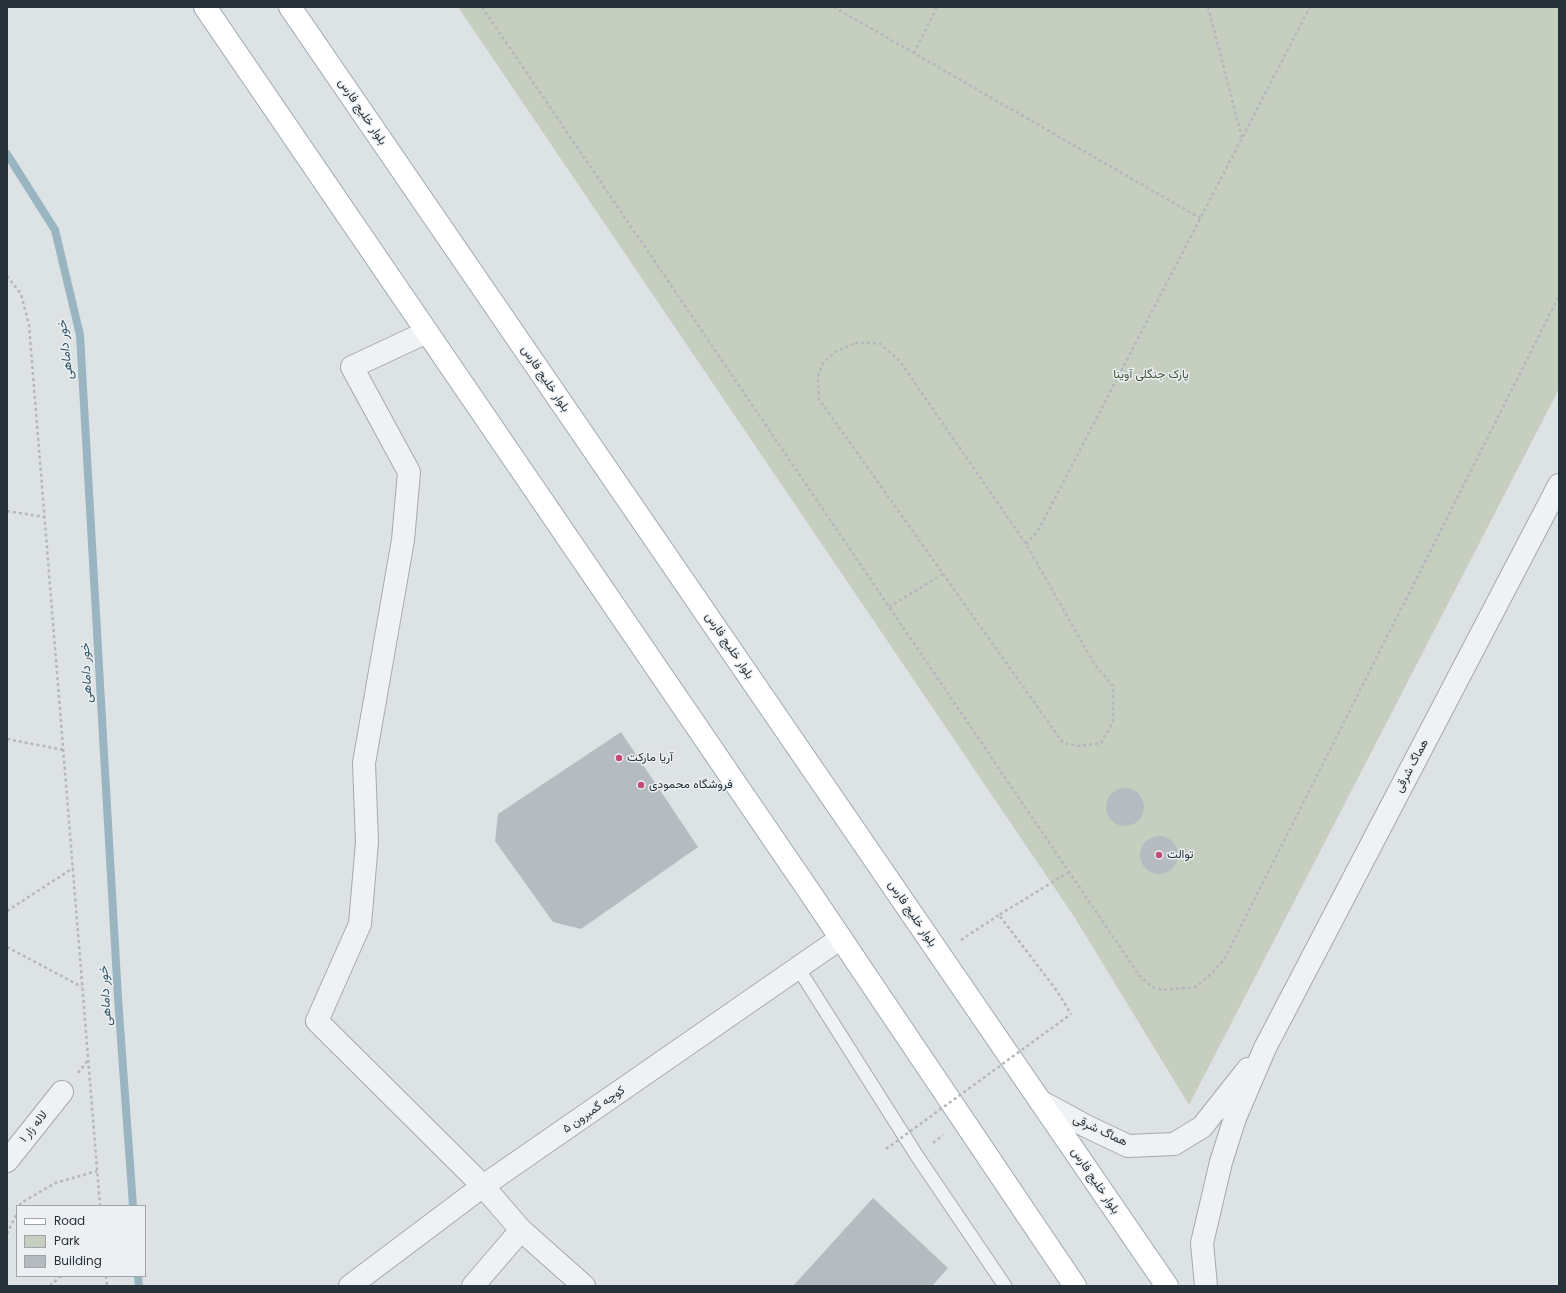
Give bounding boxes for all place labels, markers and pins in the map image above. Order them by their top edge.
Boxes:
place label: آریا مارکت [627,751,673,765]
marker: آریا مارکت [614,753,624,763]
place label: فروشگاه محمودی [649,778,733,792]
marker: فروشگاه محمودی [636,780,646,790]
place label: توالت [1167,848,1193,862]
marker: توالت [1154,850,1164,860]

